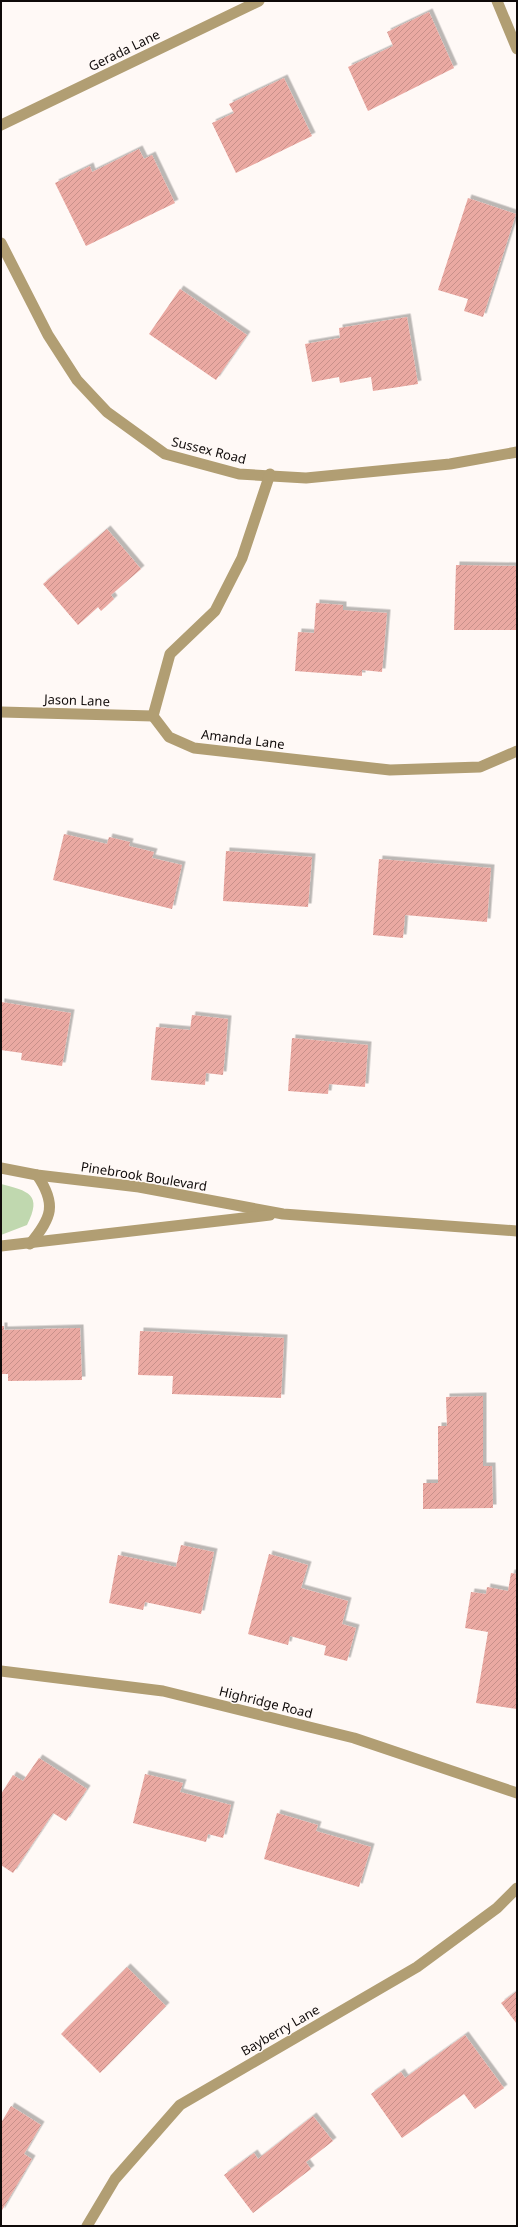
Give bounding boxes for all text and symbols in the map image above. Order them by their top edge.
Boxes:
street label: Gerada Lane [85,25,163,75]
street label: Sussex Road [170,432,248,468]
street label: Jason Lane [42,690,110,710]
street label: Amanda Lane [200,725,286,753]
street label: Pinebrook Boulevard [80,1157,208,1195]
street label: Highridge Road [217,1682,315,1722]
street label: Bayberry Lane [237,2000,323,2060]

